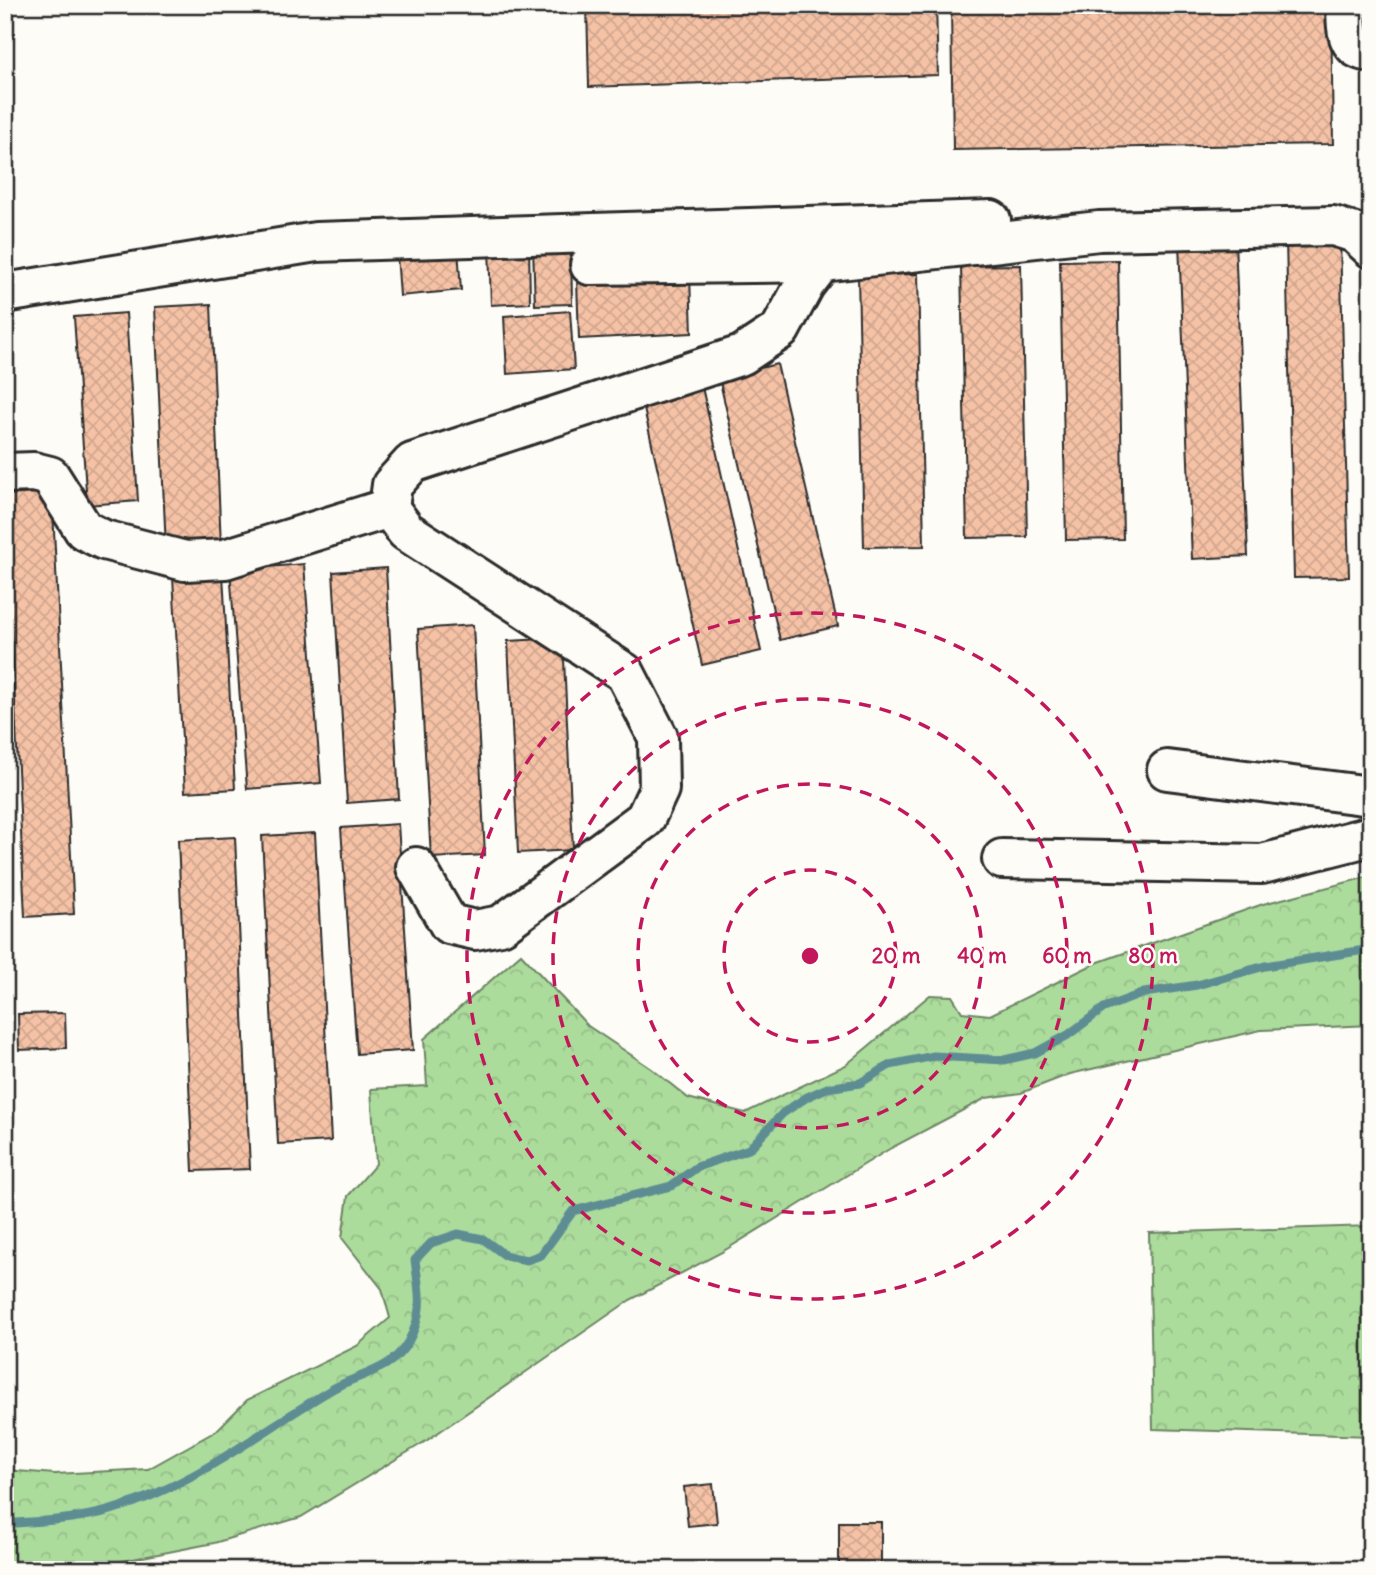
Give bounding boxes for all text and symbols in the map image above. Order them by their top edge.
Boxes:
text: 20 m [872,942,921,969]
text: 40 m [957,942,1007,969]
text: 60 m [1042,942,1092,969]
text: 80 m [1128,942,1178,969]
centre of rings [798,944,822,968]

